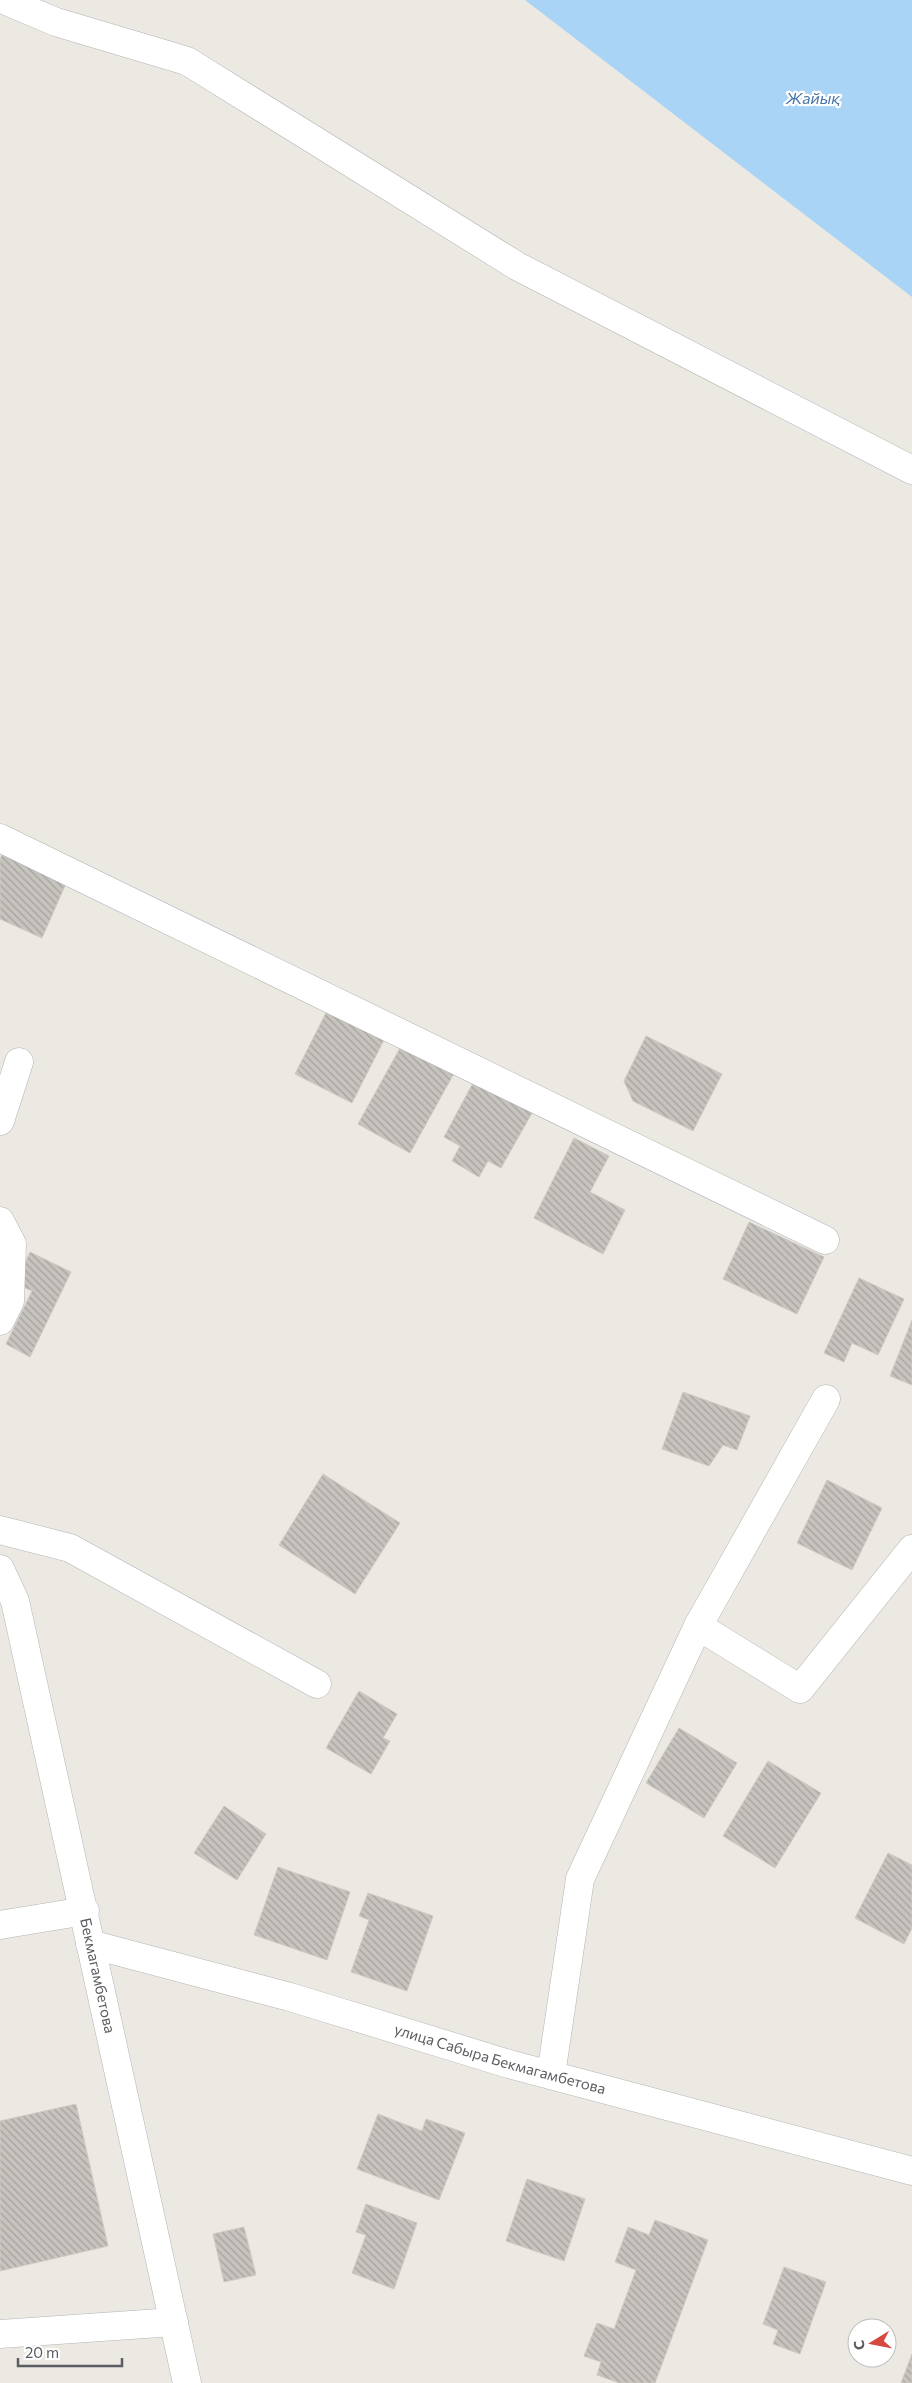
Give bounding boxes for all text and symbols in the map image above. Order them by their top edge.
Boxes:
water label: Жайық [785,88,840,107]
street label: Бекмагамбетова [77,1916,120,2035]
street label: улица Сабыра Бекмагамбетова [392,2020,608,2097]
north arrow [847,2318,897,2368]
scale bar [18,2336,121,2368]
text: С [850,2339,868,2352]
text: 20 m [25,2343,59,2361]

